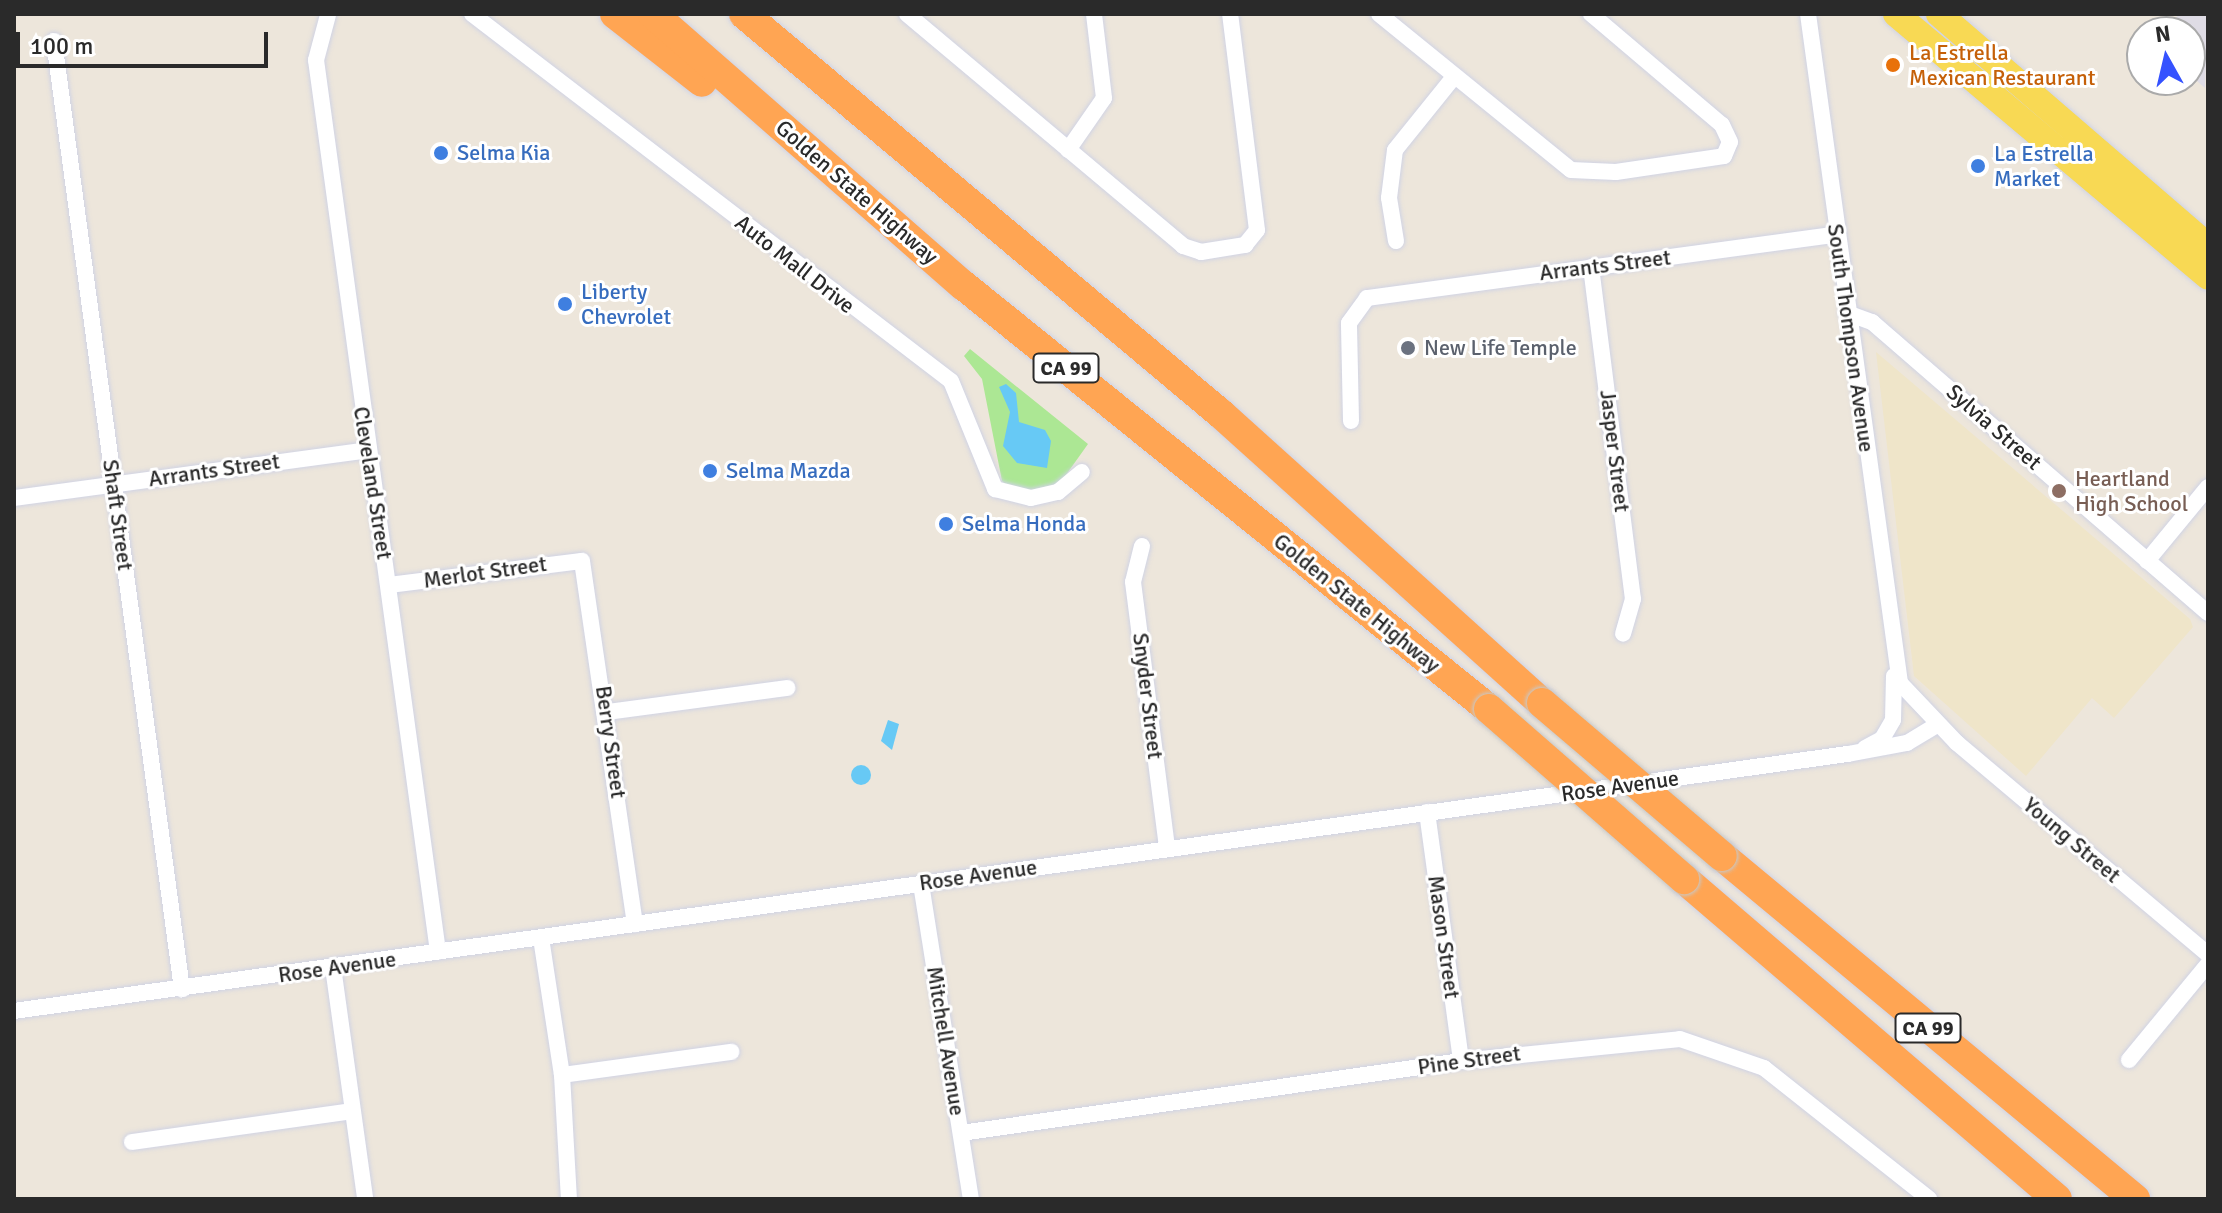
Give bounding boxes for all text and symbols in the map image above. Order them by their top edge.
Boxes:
scale bar [20,16,272,66]
north arrow [2126,16,2206,96]
text: N [2153,19,2172,48]
text: 100 m [30,31,93,61]
place label: La Estrella Mexican Restaurant [1909,39,2096,90]
marker: La Estrella Mexican Restaurant [1884,56,1902,74]
street label: Golden State Highway [770,114,944,270]
place label: Selma Kia [457,140,550,166]
place label: La Estrella Market [1994,140,2094,192]
marker: Selma Kia [432,144,450,162]
marker: La Estrella Market [1969,157,1987,175]
street label: Auto Mall Drive [730,209,860,319]
street label: South Thompson Avenue [1822,222,1880,454]
street label: Arrants Street [1538,244,1672,286]
place label: Liberty Chevrolet [581,278,671,330]
marker: Liberty Chevrolet [556,295,574,313]
place label: New Life Temple [1424,335,1577,361]
marker: New Life Temple [1399,339,1417,357]
road number: CA 99 [1032,352,1100,384]
street label: Sylvia Street [1941,379,2047,475]
street label: Jasper Street [1594,388,1636,514]
street label: Cleveland Street [348,405,398,561]
street label: Arrants Street [147,448,281,492]
street label: Shaft Street [97,458,139,572]
place label: Selma Mazda [726,458,851,484]
marker: Selma Mazda [701,462,719,480]
place label: Heartland High School [2075,465,2188,516]
marker: Heartland High School [2050,482,2068,500]
place label: Selma Honda [962,511,1086,537]
marker: Selma Honda [937,515,955,533]
street label: Golden State Highway [1268,528,1446,678]
street label: Merlot Street [422,550,548,594]
street label: Snyder Street [1127,631,1169,761]
street label: Berry Street [590,684,632,800]
street label: Rose Avenue [1559,765,1681,807]
street label: Young Street [2018,792,2126,888]
street label: Rose Avenue [917,854,1039,896]
street label: Mason Street [1422,874,1466,1000]
street label: Rose Avenue [276,946,398,988]
street label: Mitchell Avenue [921,964,971,1118]
road number: CA 99 [1894,1012,1962,1044]
street label: Pine Street [1416,1040,1522,1080]

